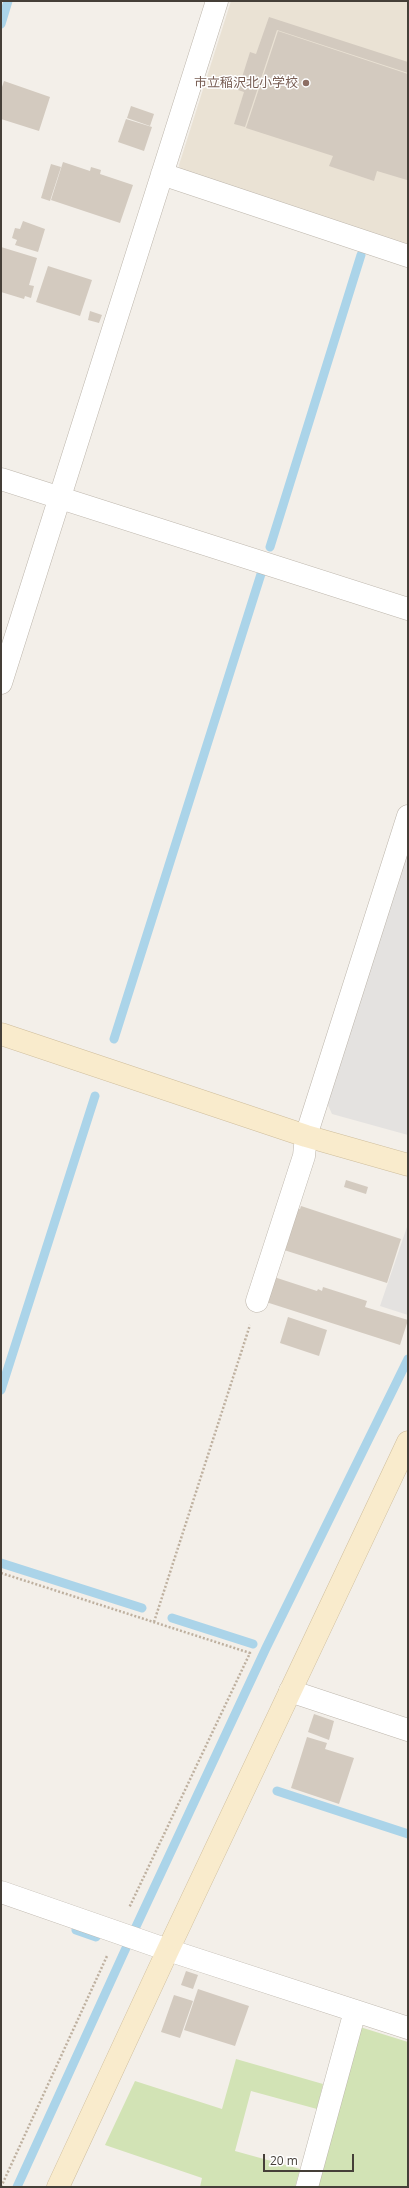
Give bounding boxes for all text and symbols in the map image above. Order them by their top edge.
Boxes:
place label: 市立稲沢北小学校 [194,75,298,91]
marker: 市立稲沢北小学校 [301,78,311,88]
scale bar [265,2146,356,2172]
text: 20 m [270,2152,298,2169]

